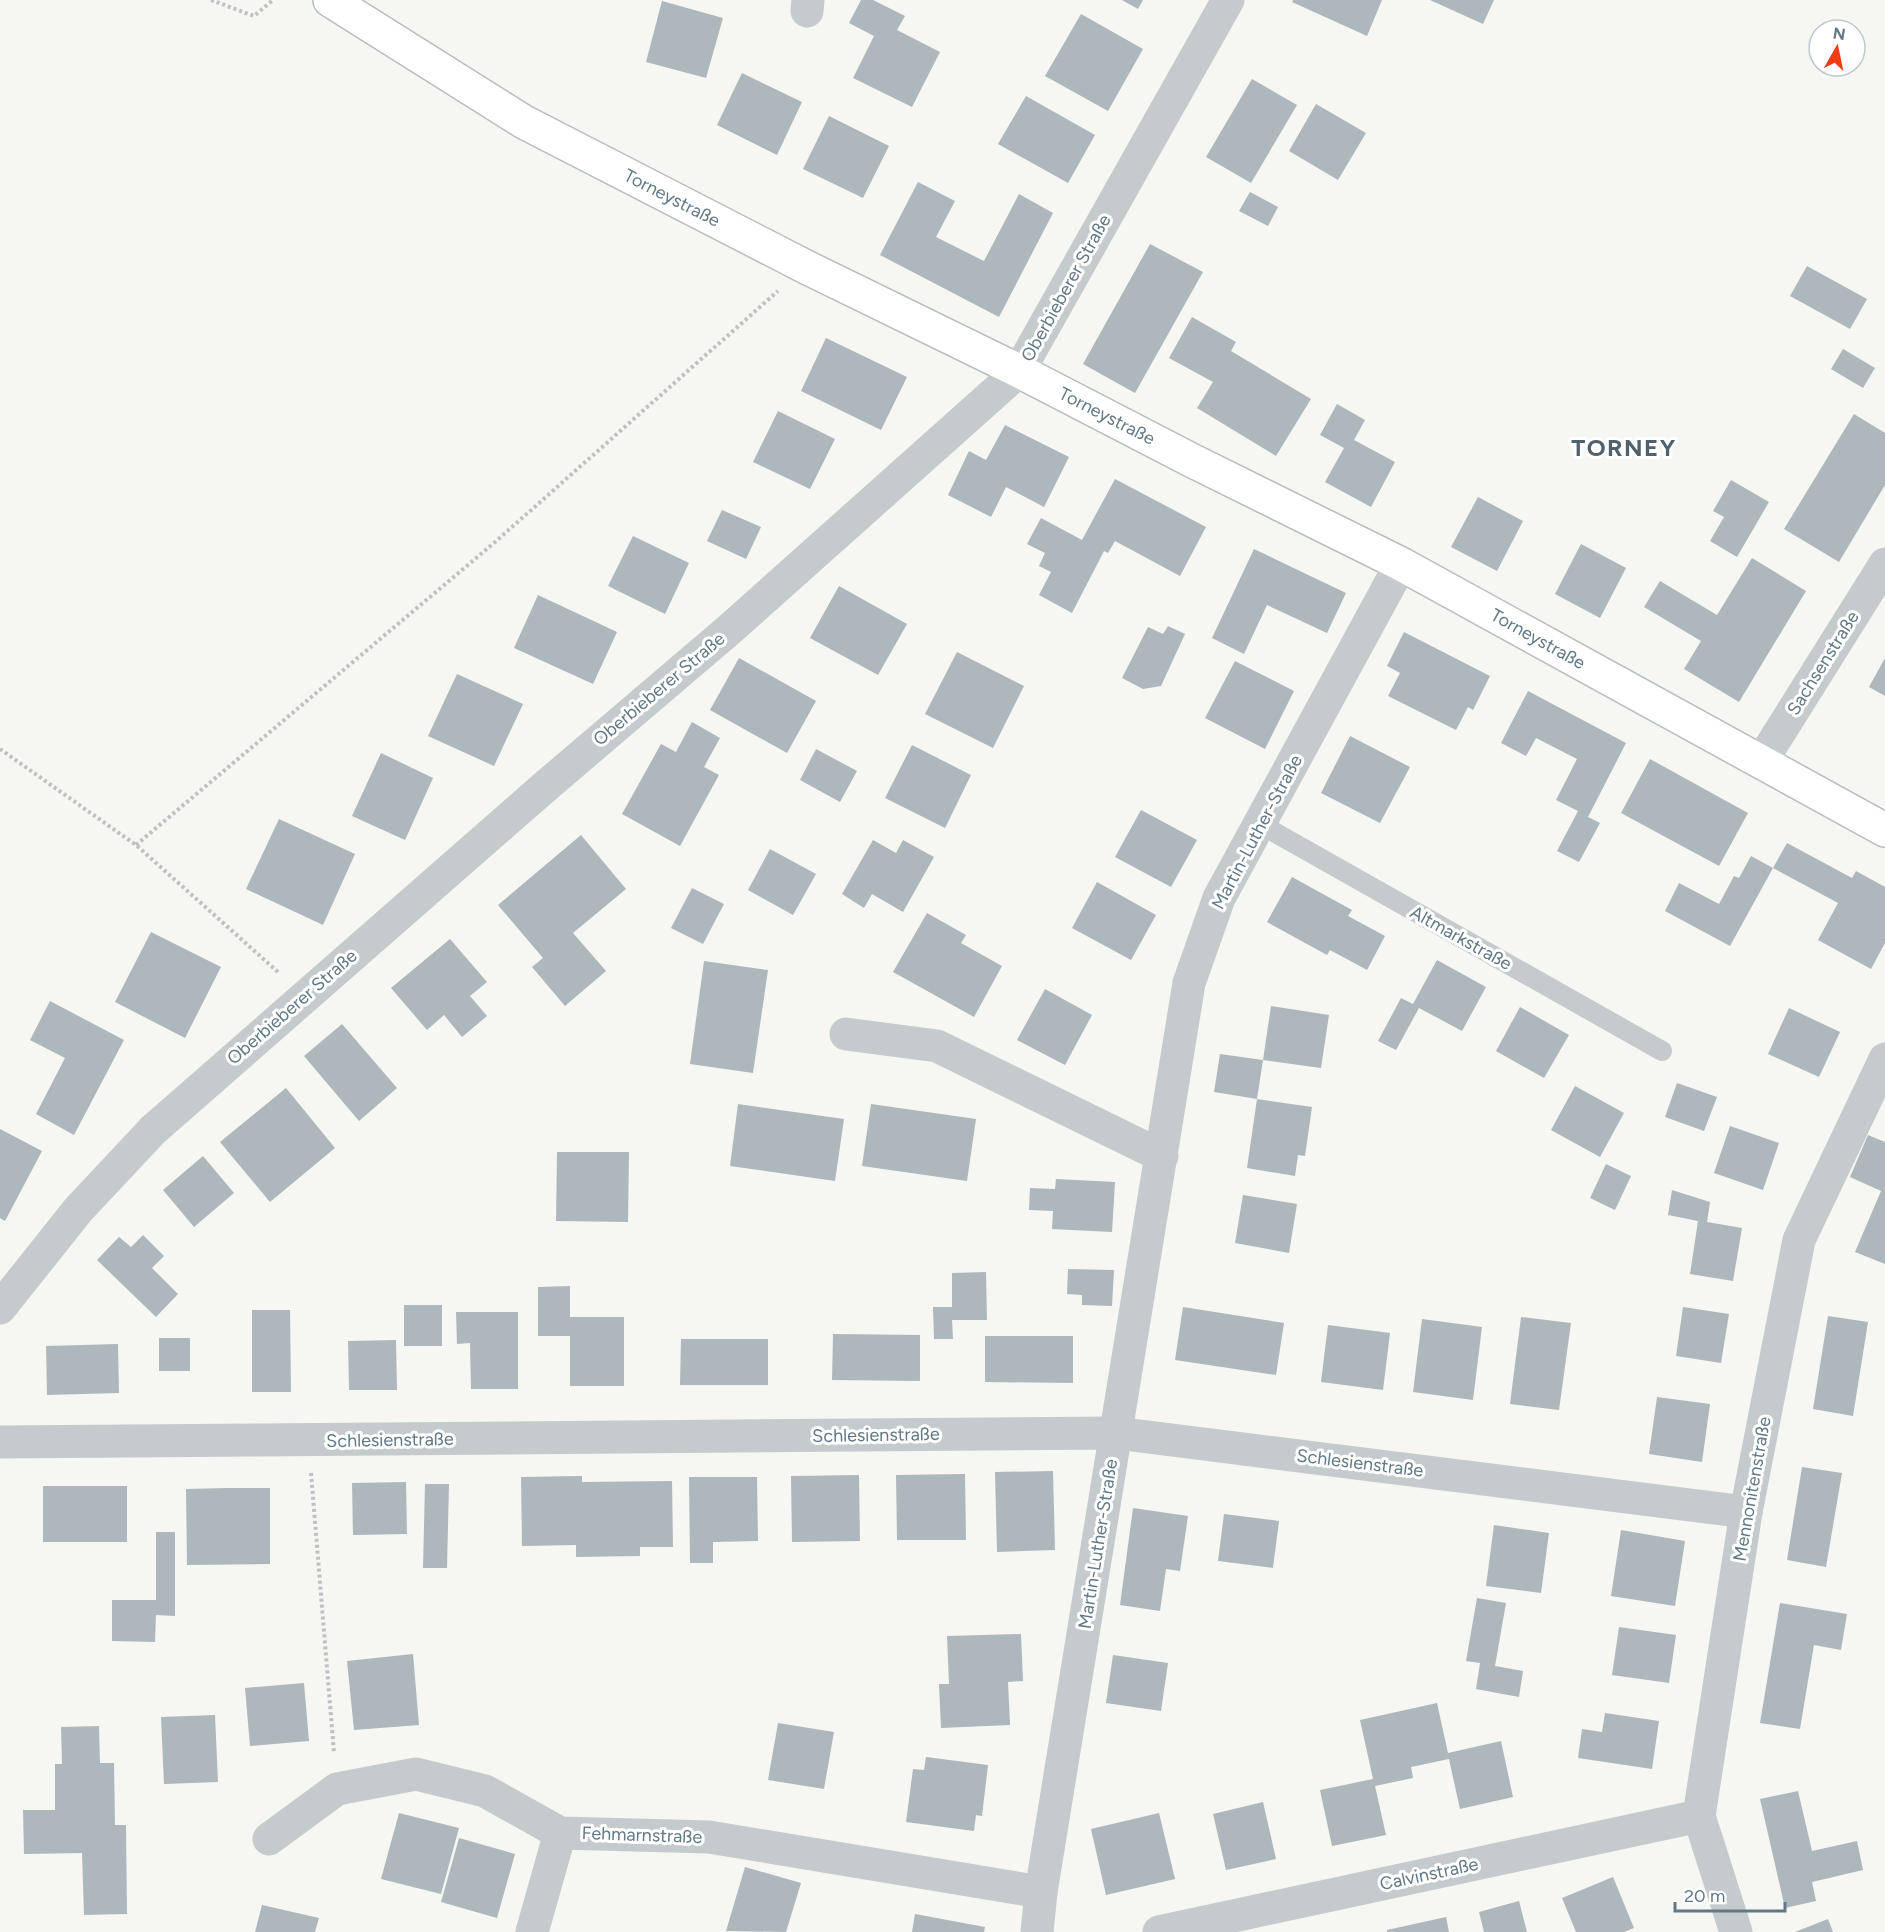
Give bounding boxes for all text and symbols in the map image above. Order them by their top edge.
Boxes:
north arrow [1807,18,1867,78]
text: N [1832,23,1847,44]
street label: Torneystraße [620,164,724,232]
street label: Oberbieberer Straße [1016,210,1116,365]
street label: Torneystraße [1055,382,1159,450]
district label: TORNEY [1571,433,1677,462]
street label: Torneystraße [1487,604,1589,674]
street label: Sachsenstraße [1782,607,1864,719]
street label: Oberbieberer Straße [589,627,729,750]
street label: Martin-Luther-Straße [1207,751,1307,913]
street label: Altmarkstraße [1406,901,1516,975]
street label: Oberbieberer Straße [223,944,362,1069]
street label: Mennonitenstraße [1728,1415,1776,1563]
street label: Schlesienstraße [812,1423,940,1447]
street label: Schlesienstraße [326,1428,454,1452]
street label: Schlesienstraße [1295,1444,1425,1482]
street label: Martin-Luther-Straße [1074,1457,1122,1631]
street label: Fehmarnstraße [581,1822,703,1848]
street label: Calvinstraße [1378,1853,1480,1895]
scale bar [1675,1875,1784,1913]
text: 20 m [1684,1885,1725,1907]

